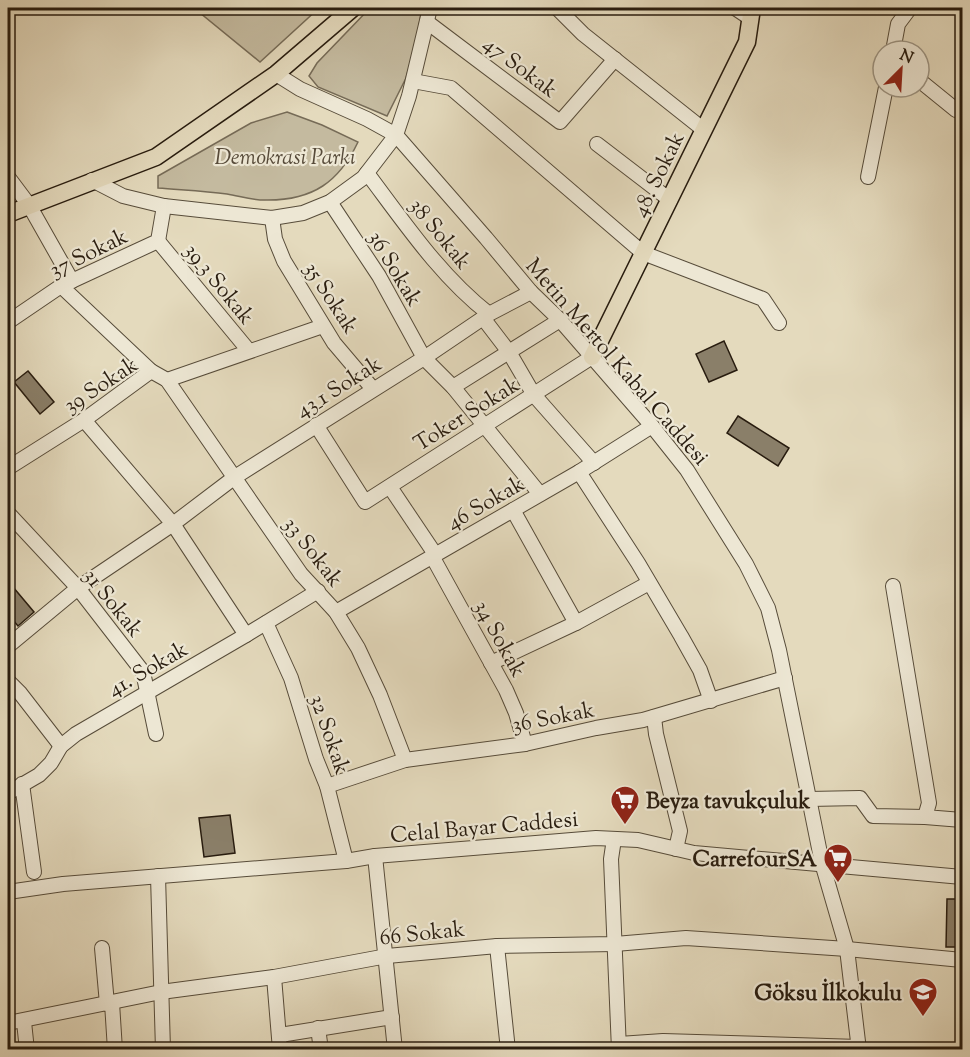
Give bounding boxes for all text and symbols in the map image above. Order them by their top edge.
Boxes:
street label: 47 Sokak [475,30,563,107]
north arrow [871,39,931,99]
text: N [896,44,917,71]
street label: 48. Sokak [625,127,694,223]
park label: Demokrasi Parkı [215,143,355,175]
street label: 38 Sokak [400,192,477,278]
street label: 37 Sokak [45,222,134,287]
street label: 36 Sokak [358,226,429,314]
street label: 39_3 Sokak [175,237,261,333]
street label: Metin Mertol Kabal Caddesi [516,252,715,474]
street label: 35 Sokak [294,256,365,341]
street label: 39 Sokak [58,350,145,423]
street label: 43_1 Sokak [290,350,389,428]
street label: Toker Sokak [408,370,527,461]
street label: 46 Sokak [441,469,532,540]
street label: 33 Sokak [274,511,349,595]
street label: 31 Sokak [74,563,149,645]
street label: 34 Sokak [464,595,533,684]
street label: 41. Sokak [102,635,195,706]
street label: 32 Sokak [300,691,357,779]
street label: 36 Sokak [510,695,598,743]
supermarket icon: Beyza tavukçuluk [609,784,641,826]
place label: Beyza tavukçuluk [646,787,810,819]
street label: Celal Bayar Caddesi [389,805,580,853]
supermarket icon: CarrefourSA [822,842,854,884]
place label: CarrefourSA [693,845,817,877]
street label: 66 Sokak [378,915,467,955]
school or university icon: Göksu İlkokulu [907,976,939,1018]
place label: Göksu İlkokulu [754,978,902,1011]

